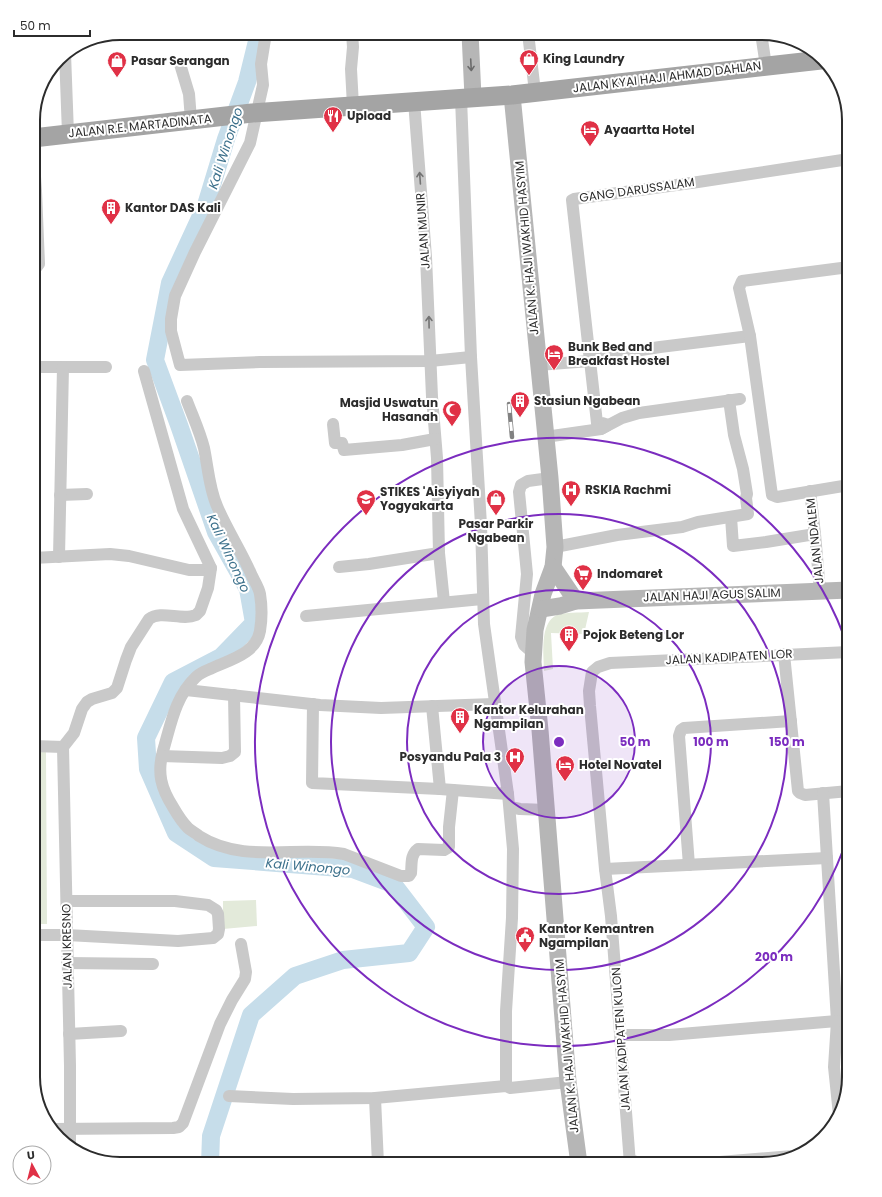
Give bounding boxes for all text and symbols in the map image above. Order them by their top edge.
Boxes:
scale bar [14,12,90,38]
text: 50 m [20,17,51,34]
shop icon: King Laundry [518,48,540,76]
shop icon: Pasar Serangan [106,50,128,78]
place label: King Laundry [543,50,625,67]
place label: Pasar Serangan [131,52,230,69]
street label: JALAN KYAI HAJI AHMAD DAHLAN [572,57,762,97]
one-way arrow [468,58,475,71]
water label: Kali Winongo [203,105,248,191]
restaurant icon: Upload [322,105,344,133]
place label: Upload [347,107,391,124]
street label: JALAN R.E. MARTADINATA [68,110,212,141]
hotel icon: Ayaartta Hotel [579,119,601,147]
place label: Ayaartta Hotel [604,121,695,138]
street label: JALAN K. HAJI WAKHID HASYIM [510,160,543,336]
one-way arrow [416,172,423,185]
street label: GANG DARUSSALAM [578,173,696,206]
street label: JALAN MUNIR [411,192,434,270]
building icon: Kantor DAS Kali [100,197,122,225]
place label: Kantor DAS Kali [125,199,221,216]
one-way arrow [425,316,433,329]
place label: Bunk Bed and Breakfast Hostel [568,338,670,369]
hotel icon: Bunk Bed and Breakfast Hostel [543,343,565,371]
building icon: Stasiun Ngabean [509,390,531,418]
place label: Stasiun Ngabean [534,392,640,409]
place label: Masjid Uswatun Hasanah [340,394,438,425]
mosque icon: Masjid Uswatun Hasanah [441,399,463,427]
hospital icon: RSKIA Rachmi [560,479,582,507]
place label: RSKIA Rachmi [585,481,671,498]
place label: STIKES 'Aisyiyah Yogyakarta [380,483,479,514]
school or university icon: STIKES 'Aisyiyah Yogyakarta [355,488,377,516]
shop icon: Pasar Parkir Ngabean [485,488,507,516]
street label: JALAN NDALEM [802,497,827,585]
water label: Kali Winongo [202,511,255,596]
place label: Pasar Parkir Ngabean [458,515,534,546]
supermarket icon: Indomaret [572,563,594,591]
place label: Indomaret [597,565,663,582]
street label: JALAN HAJI AGUS SALIM [643,584,781,605]
building icon: Pojok Beteng Lor [558,624,580,652]
place label: Pojok Beteng Lor [583,626,684,643]
street label: JALAN KADIPATEN LOR [665,645,793,668]
place label: Kantor Kelurahan Ngampilan [474,701,584,732]
building icon: Kantor Kelurahan Ngampilan [449,706,471,734]
text: 50 m [620,733,651,750]
text: 100 m [693,733,729,750]
text: 150 m [769,733,805,750]
centre of rings [552,735,566,749]
hospital icon: Posyandu Pala 3 [504,746,526,774]
place label: Posyandu Pala 3 [399,748,501,765]
hotel icon: Hotel Novatel [554,754,576,782]
place label: Hotel Novatel [579,756,662,773]
water label: Kali Winongo [265,853,351,880]
street label: JALAN KRESNO [57,903,76,989]
place label: Kantor Kemantren Ngampilan [539,920,654,951]
public building icon: Kantor Kemantren Ngampilan [514,925,536,953]
text: 200 m [755,948,793,965]
street label: JALAN K. HAJI WAKHID HASYIM [550,958,583,1134]
street label: JALAN KADIPATEN KULON [607,967,634,1111]
north arrow [12,1145,52,1185]
text: U [26,1147,36,1163]

